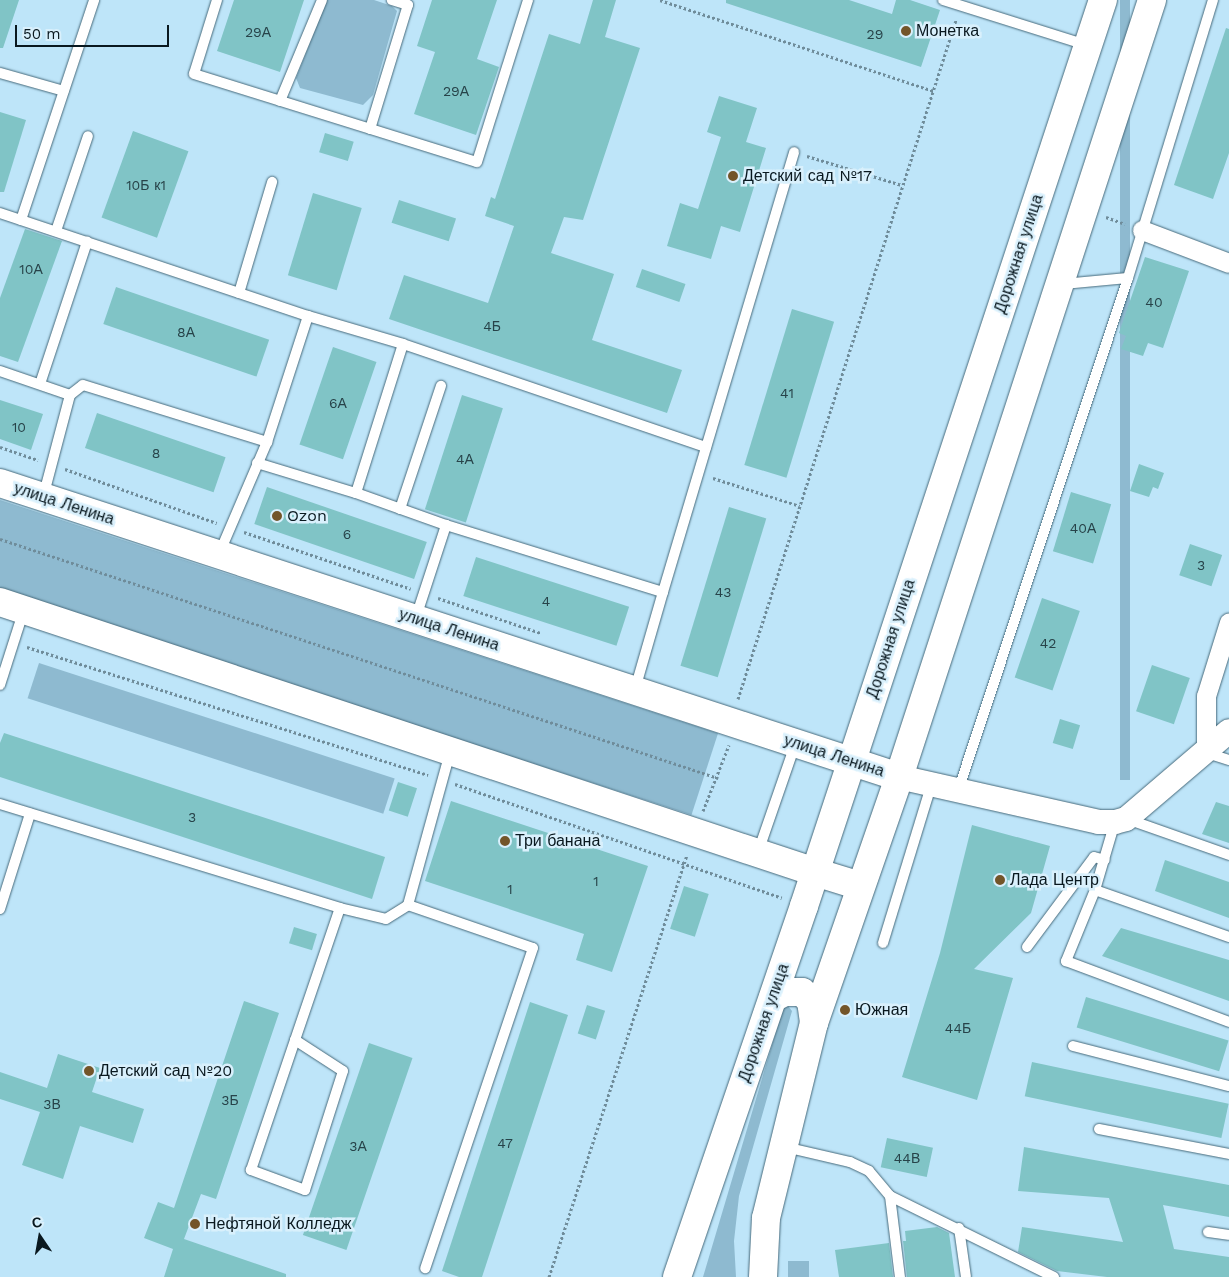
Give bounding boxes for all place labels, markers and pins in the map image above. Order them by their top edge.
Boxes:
place label: Монетка [916,21,979,41]
marker: Монетка [900,25,912,37]
place label: Детский сад №17 [743,166,872,186]
marker: Детский сад №17 [727,170,739,182]
place label: Ozon [287,506,327,526]
marker: Ozon [271,510,283,522]
place label: Три банана [515,831,600,851]
marker: Три банана [499,835,511,847]
place label: Лада Центр [1010,870,1099,890]
marker: Лада Центр [994,874,1006,886]
place label: Южная [855,1000,908,1020]
marker: Южная [839,1004,851,1016]
place label: Детский сад №20 [99,1061,232,1081]
marker: Детский сад №20 [83,1065,95,1077]
place label: Нефтяной Колледж [205,1214,352,1234]
marker: Нефтяной Колледж [189,1218,201,1230]

